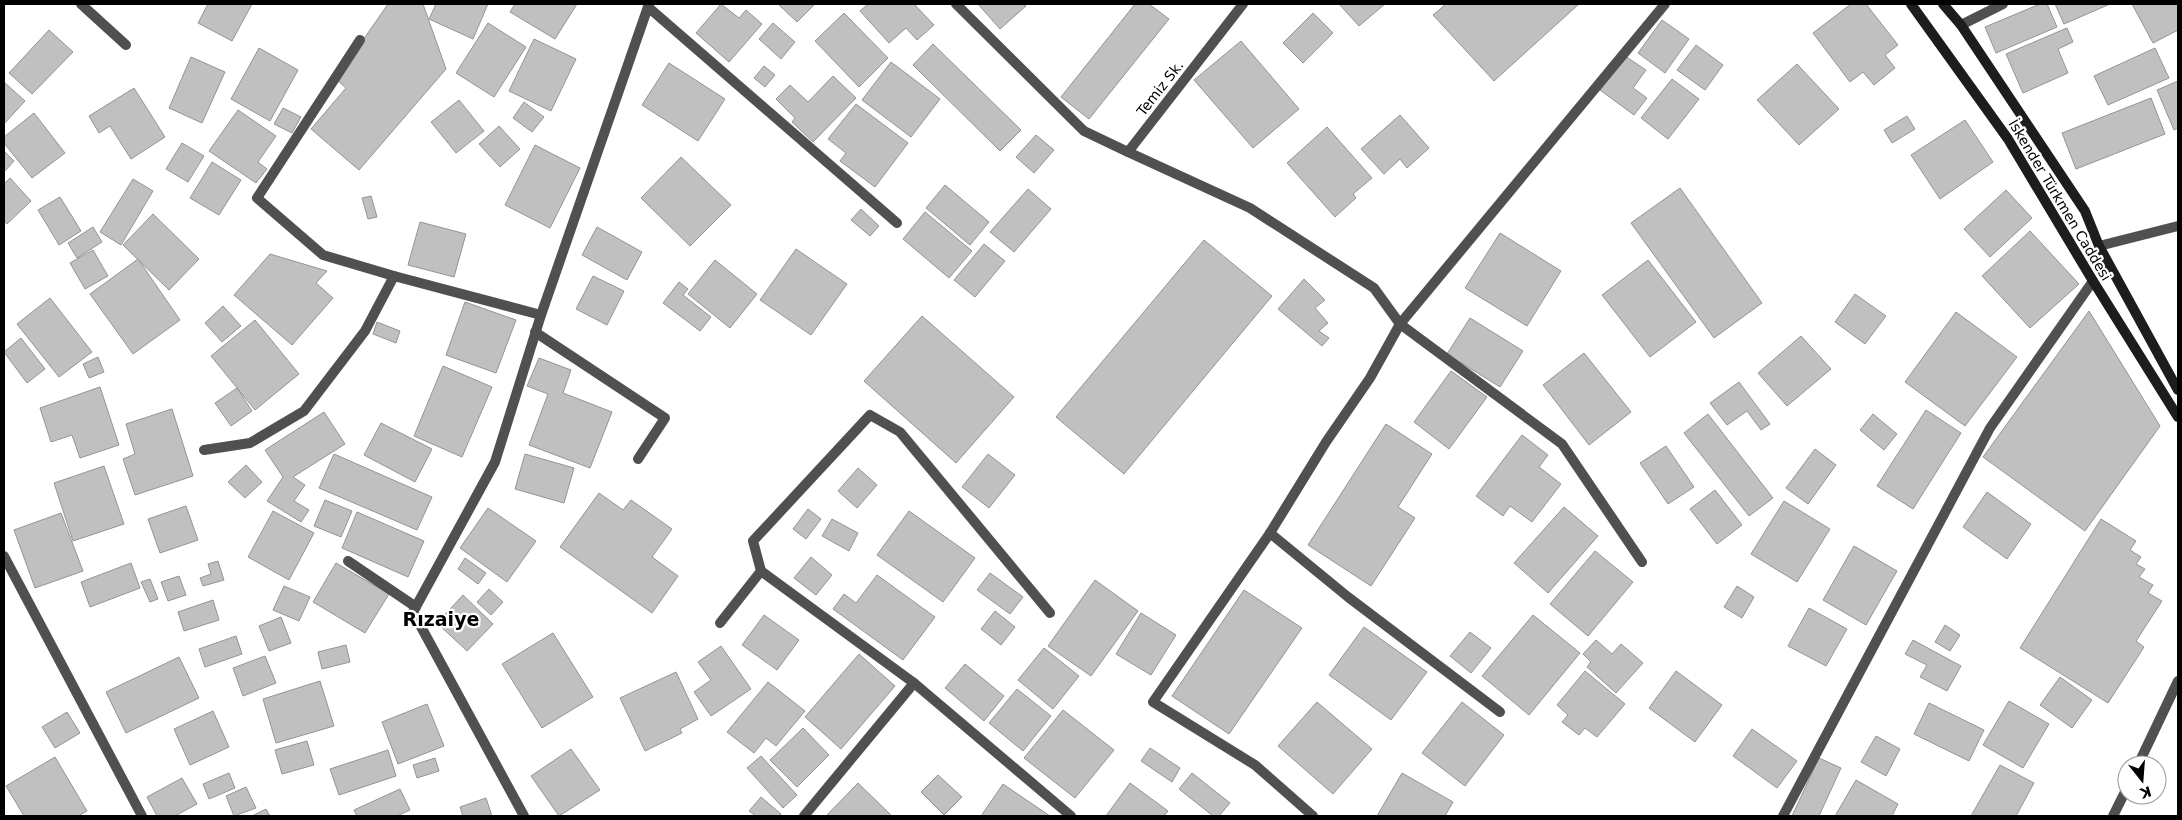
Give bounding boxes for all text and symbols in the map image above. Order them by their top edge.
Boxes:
street label: Temiz Sk. [1133,57,1186,120]
street label: İskender Türkmen Caddesi [2005,116,2115,283]
district label: Rızaiye [403,608,479,630]
north arrow [2117,755,2167,805]
text: K [2137,783,2153,802]

